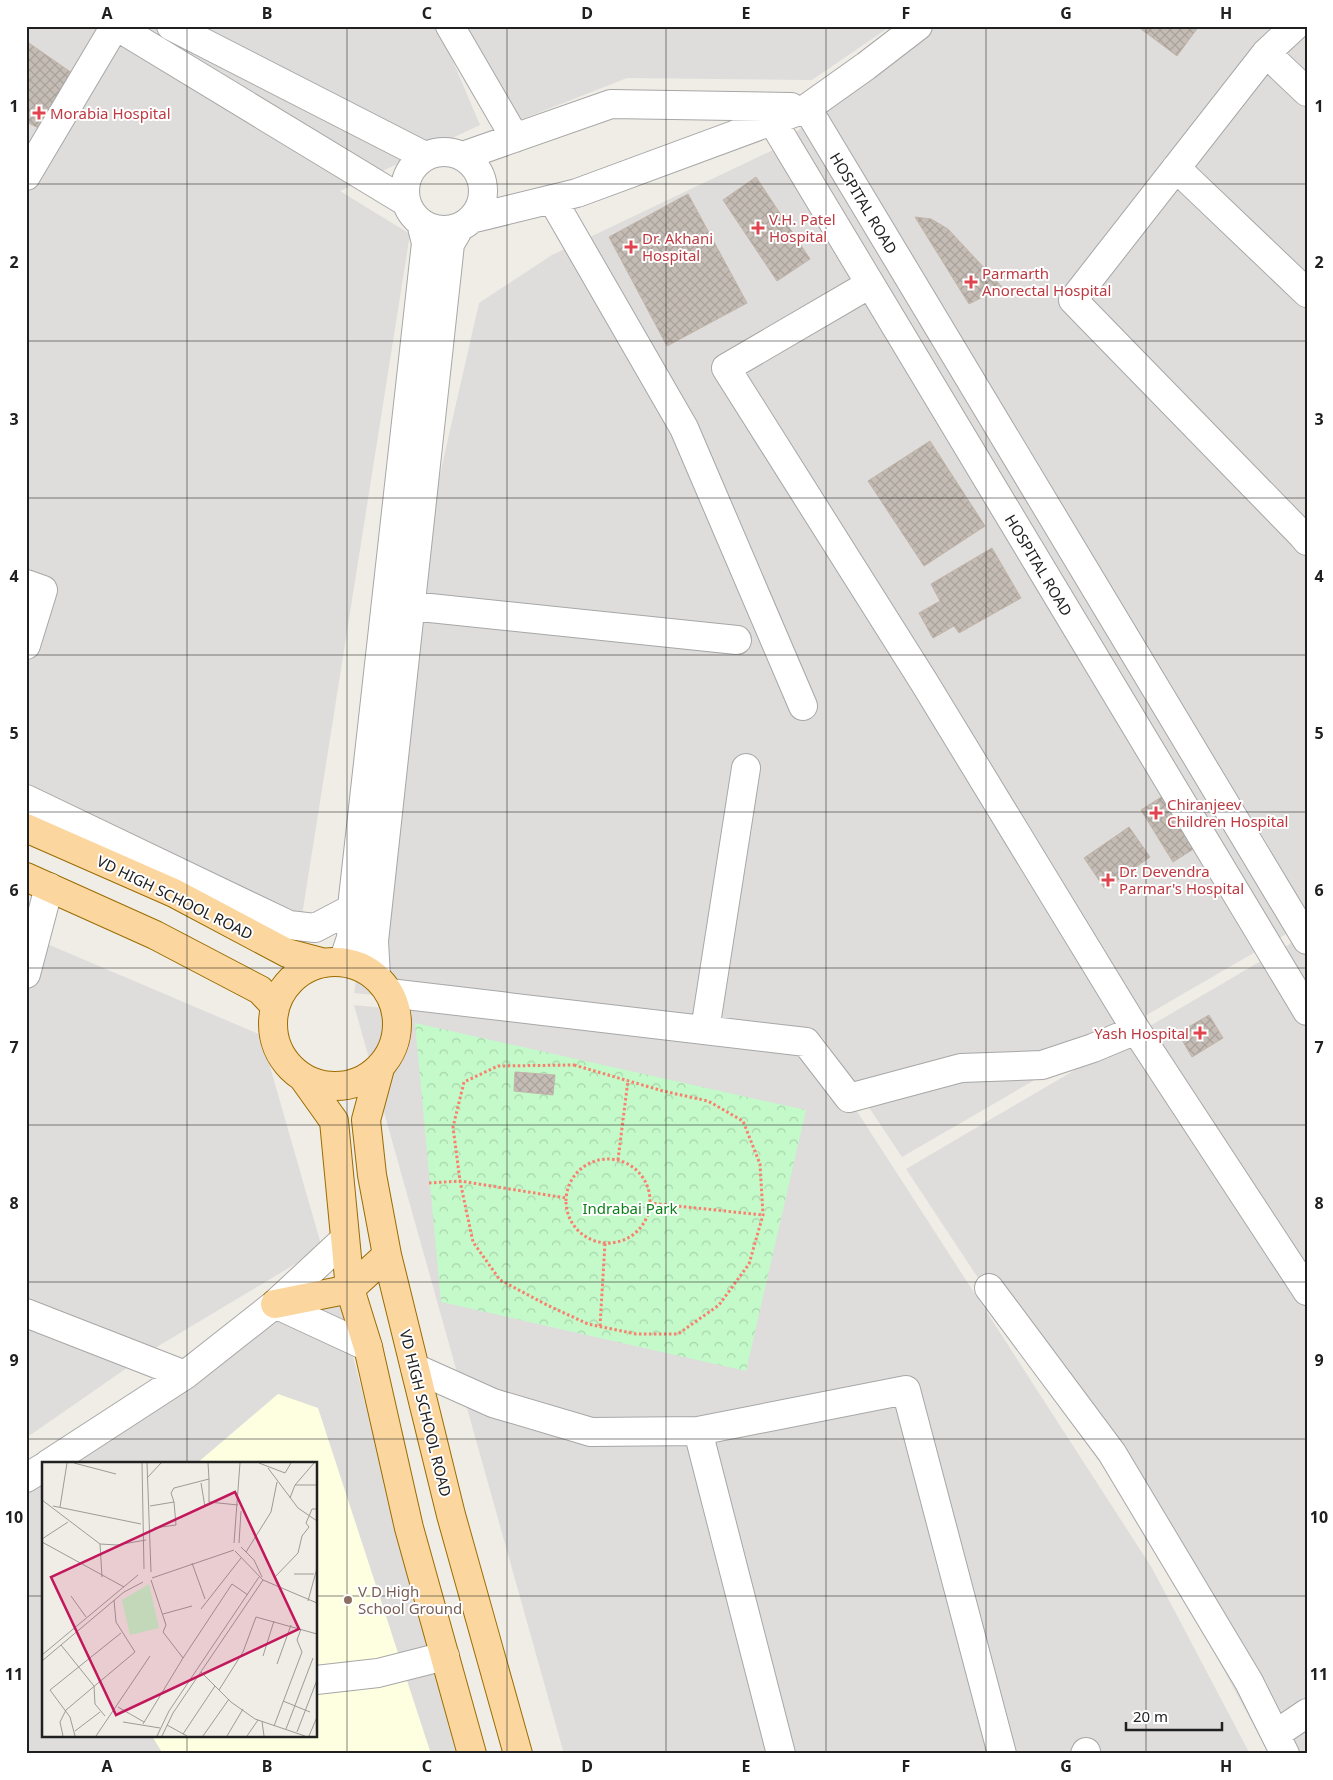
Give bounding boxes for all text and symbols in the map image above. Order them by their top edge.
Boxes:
text: A [101,2,113,24]
text: B [262,2,272,24]
text: C [422,2,432,24]
text: D [581,2,593,24]
text: E [742,2,751,24]
text: F [902,2,910,24]
text: G [1060,2,1072,24]
text: H [1220,2,1232,24]
text: 1 [9,95,19,117]
text: 1 [1314,95,1324,117]
place label: Morabia Hospital [50,103,171,123]
marker: Morabia Hospital [32,106,46,120]
street label: HOSPITAL ROAD [826,148,902,258]
place label: V.H. Patel Hospital [769,209,836,246]
marker: V.H. Patel Hospital [751,221,765,235]
place label: Dr. Akhani Hospital [642,228,713,265]
marker: Dr. Akhani Hospital [624,240,638,254]
text: 2 [9,251,19,273]
text: 2 [1314,251,1324,273]
place label: Parmarth Anorectal Hospital [982,263,1111,300]
marker: Parmarth Anorectal Hospital [964,275,978,289]
text: 3 [9,408,19,430]
text: 3 [1314,408,1324,430]
street label: HOSPITAL ROAD [1001,510,1077,620]
text: 4 [9,565,19,587]
text: 4 [1314,565,1324,587]
text: 5 [9,722,19,744]
text: 5 [1314,722,1324,744]
place label: Chiranjeev Children Hospital [1167,794,1288,831]
marker: Chiranjeev Children Hospital [1149,806,1163,820]
street label: VD HIGH SCHOOL ROAD [94,850,256,944]
place label: Dr. Devendra Parmar's Hospital [1119,861,1244,898]
marker: Dr. Devendra Parmar's Hospital [1101,873,1115,887]
text: 6 [9,879,19,901]
text: 6 [1314,879,1324,901]
place label: Yash Hospital [1094,1023,1189,1043]
marker: Yash Hospital [1193,1026,1207,1040]
text: 7 [9,1036,19,1058]
text: 7 [1314,1036,1324,1058]
text: 8 [9,1192,19,1214]
text: 8 [1314,1192,1324,1214]
park label: Indrabai Park [583,1198,678,1218]
street label: VD HIGH SCHOOL ROAD [396,1327,456,1499]
text: 9 [9,1349,19,1371]
text: 9 [1314,1349,1324,1371]
inset map [42,1462,318,1738]
text: 10 [5,1506,23,1528]
text: 10 [1310,1506,1328,1528]
place label: V D High School Ground [358,1581,462,1618]
marker: V D High School Ground [342,1594,354,1606]
text: 11 [5,1663,23,1685]
text: 11 [1310,1663,1328,1685]
scale bar [1126,1700,1222,1732]
text: 20 m [1133,1706,1168,1726]
text: A [101,1755,113,1777]
text: B [262,1755,272,1777]
text: C [422,1755,432,1777]
text: D [581,1755,593,1777]
text: E [742,1755,751,1777]
text: F [902,1755,910,1777]
text: G [1060,1755,1072,1777]
text: H [1220,1755,1232,1777]

